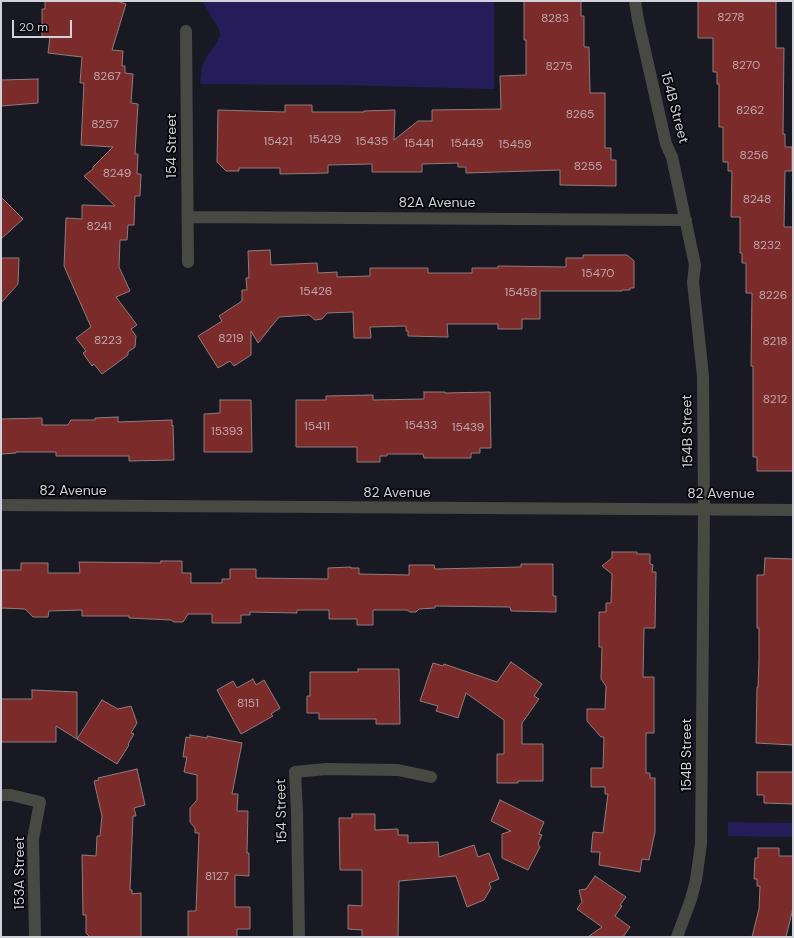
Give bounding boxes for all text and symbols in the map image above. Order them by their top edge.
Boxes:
house number: 8278 [717,11,745,25]
scale bar [14,12,74,38]
house number: 8283 [541,12,569,26]
text: 20 m [19,19,48,35]
house number: 8270 [732,59,760,73]
house number: 8275 [545,60,573,74]
house number: 8267 [93,70,121,84]
street label: 154B Street [656,70,692,146]
house number: 8262 [736,104,764,118]
house number: 8265 [566,108,594,122]
street label: 154 Street [164,114,180,178]
house number: 8257 [91,118,119,132]
house number: 15429 [309,133,341,147]
house number: 15421 [263,135,293,149]
house number: 15435 [356,135,388,149]
house number: 15441 [404,137,434,151]
house number: 15449 [450,137,484,151]
house number: 15459 [499,138,531,152]
house number: 8256 [740,149,768,163]
house number: 8255 [574,160,602,174]
house number: 8249 [103,167,131,181]
house number: 8248 [743,193,771,207]
street label: 82A Avenue [399,195,475,211]
house number: 8241 [87,220,111,234]
house number: 8232 [753,239,781,253]
house number: 15470 [582,267,614,281]
house number: 15426 [300,285,332,299]
house number: 15458 [505,286,537,300]
house number: 8226 [759,289,787,303]
house number: 8219 [218,332,244,346]
house number: 8223 [94,334,122,348]
house number: 8218 [762,335,788,349]
house number: 8212 [763,393,787,407]
street label: 154B Street [679,394,697,468]
house number: 15433 [405,419,437,433]
house number: 15411 [304,420,330,434]
house number: 15439 [452,421,484,435]
house number: 15393 [211,425,243,439]
street label: 82 Avenue [39,483,107,499]
street label: 82 Avenue [363,485,431,501]
street label: 82 Avenue [687,486,755,502]
house number: 8151 [237,697,259,711]
street label: 154B Street [679,718,695,792]
street label: 154 Street [273,778,291,844]
street label: 153A Street [12,836,28,910]
house number: 8127 [205,870,229,884]

